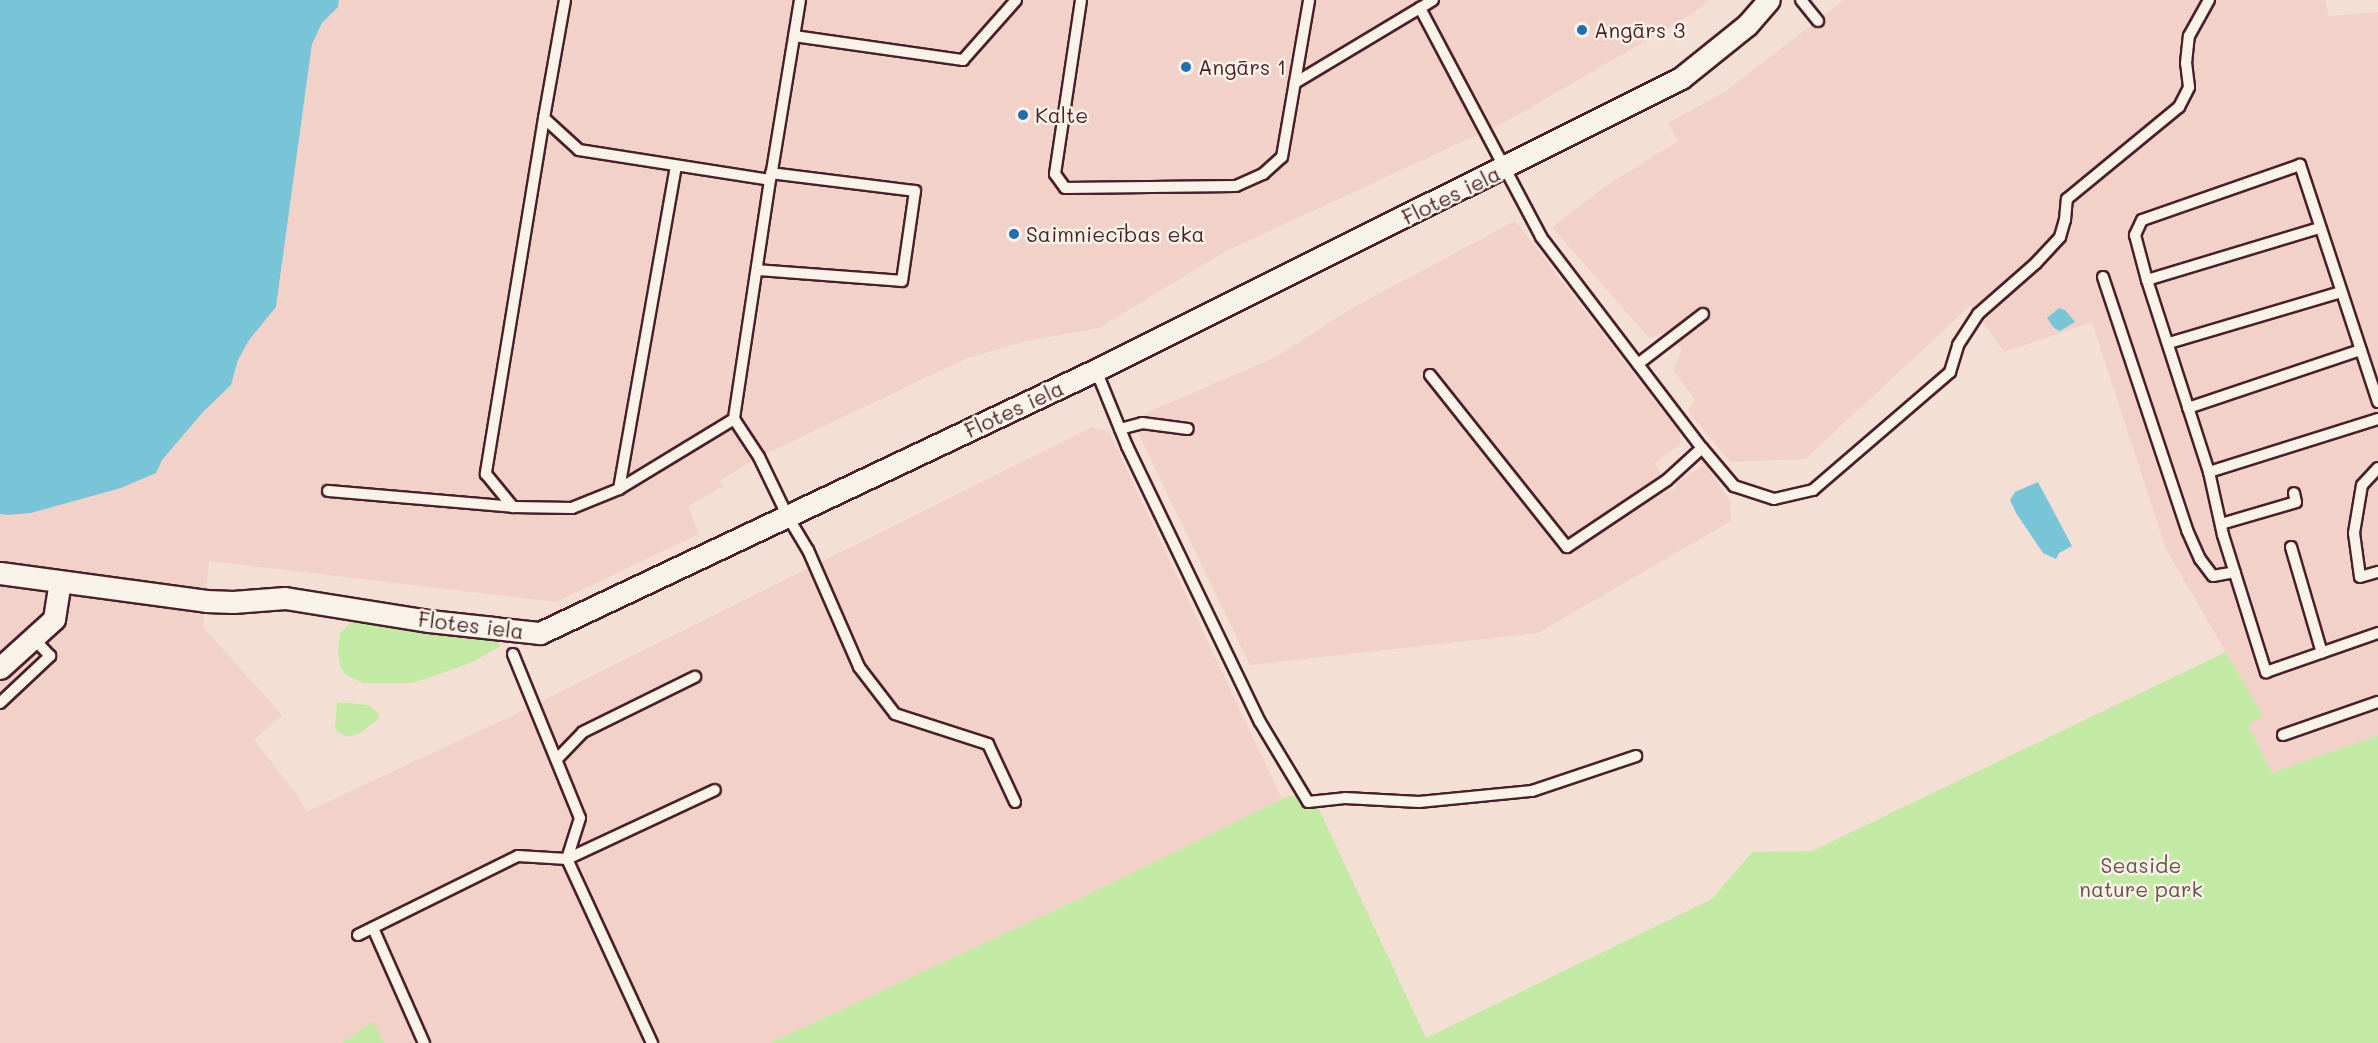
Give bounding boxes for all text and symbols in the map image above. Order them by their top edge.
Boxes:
place label: Angārs 3 [1594,17,1685,43]
marker: Angārs 3 [1575,23,1589,37]
place label: Angārs 1 [1198,54,1286,80]
marker: Angārs 1 [1179,60,1193,74]
place label: Kalte [1035,102,1088,128]
marker: Kalte [1016,108,1030,122]
street label: Flotes iela [1398,160,1504,230]
place label: Saimniecības eka [1026,221,1205,247]
marker: Saimniecības eka [1007,227,1021,241]
street label: Flotes iela [960,375,1068,443]
street label: Flotes iela [417,606,525,644]
park label: Seaside nature park [2079,852,2203,902]

